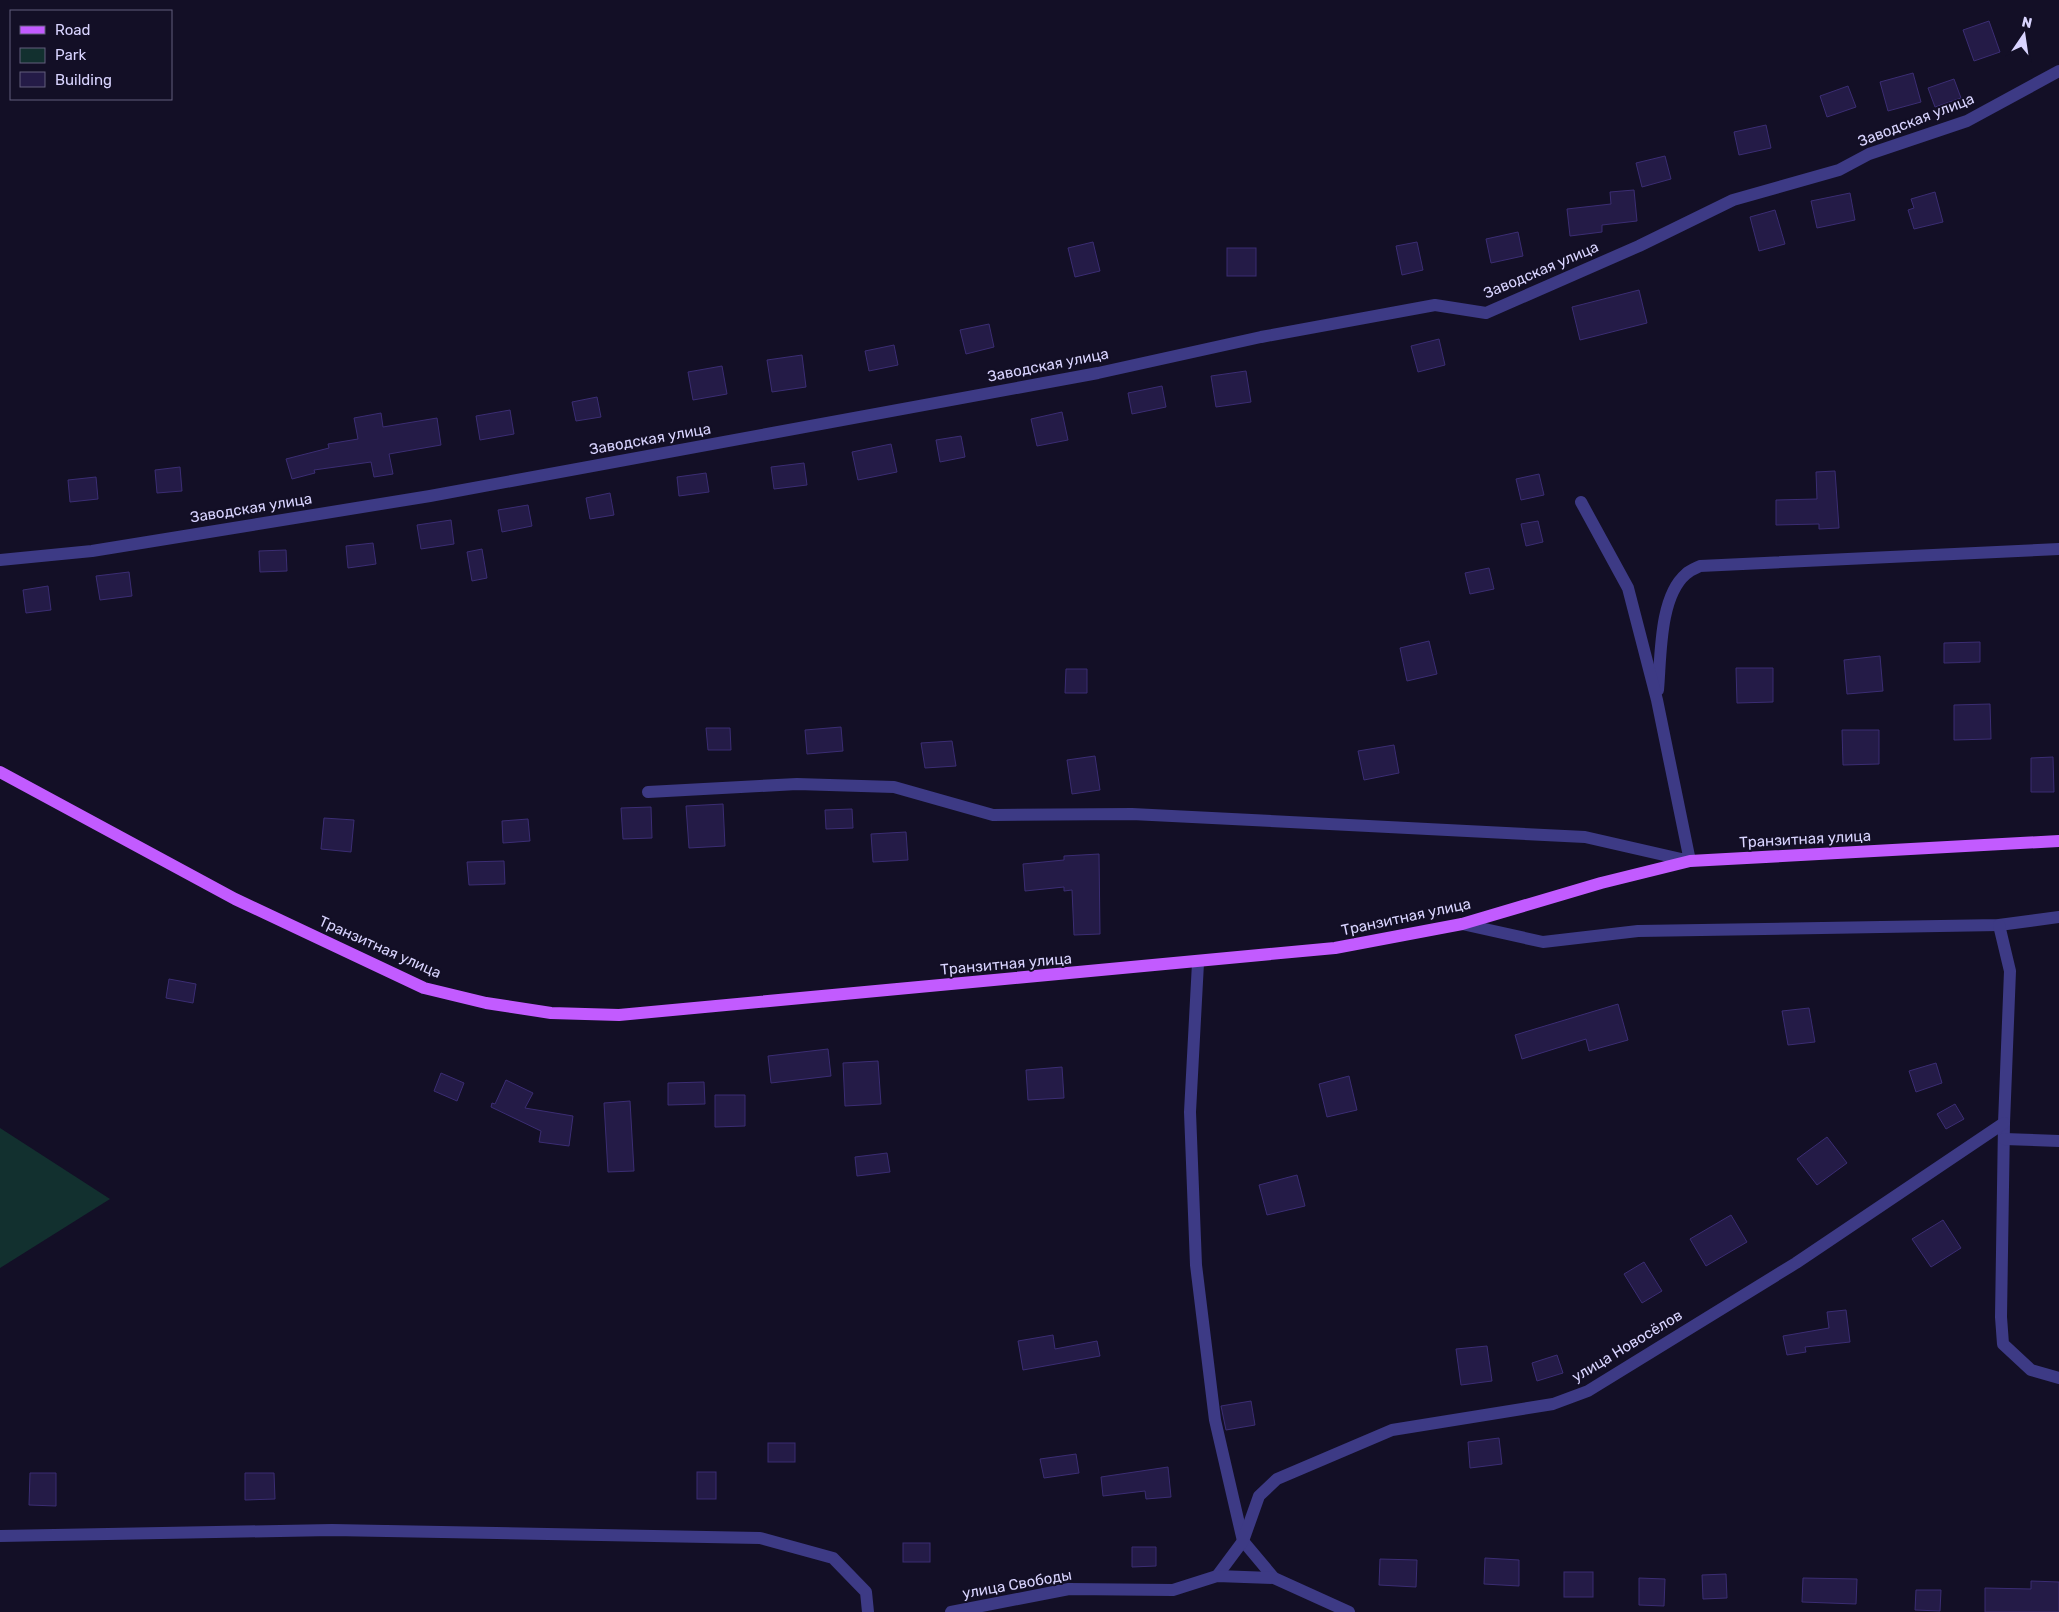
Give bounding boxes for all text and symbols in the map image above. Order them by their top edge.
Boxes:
legend [10,10,172,100]
north arrow [1999,10,2049,60]
text: N [2020,13,2034,32]
text: Road [55,21,91,39]
text: Park [55,46,86,64]
text: Building [55,71,112,89]
street label: Заводская улица [1855,90,1977,150]
street label: Заводская улица [1481,238,1601,302]
street label: Заводская улица [986,344,1110,386]
street label: Заводская улица [588,419,712,459]
street label: Заводская улица [189,489,313,527]
street label: Транзитная улица [1739,827,1871,851]
street label: Транзитная улица [1340,894,1472,940]
street label: Транзитная улица [316,912,444,982]
street label: Транзитная улица [939,949,1073,979]
street label: улица Новосёлов [1569,1306,1685,1386]
street label: улица Свободы [961,1566,1073,1602]

